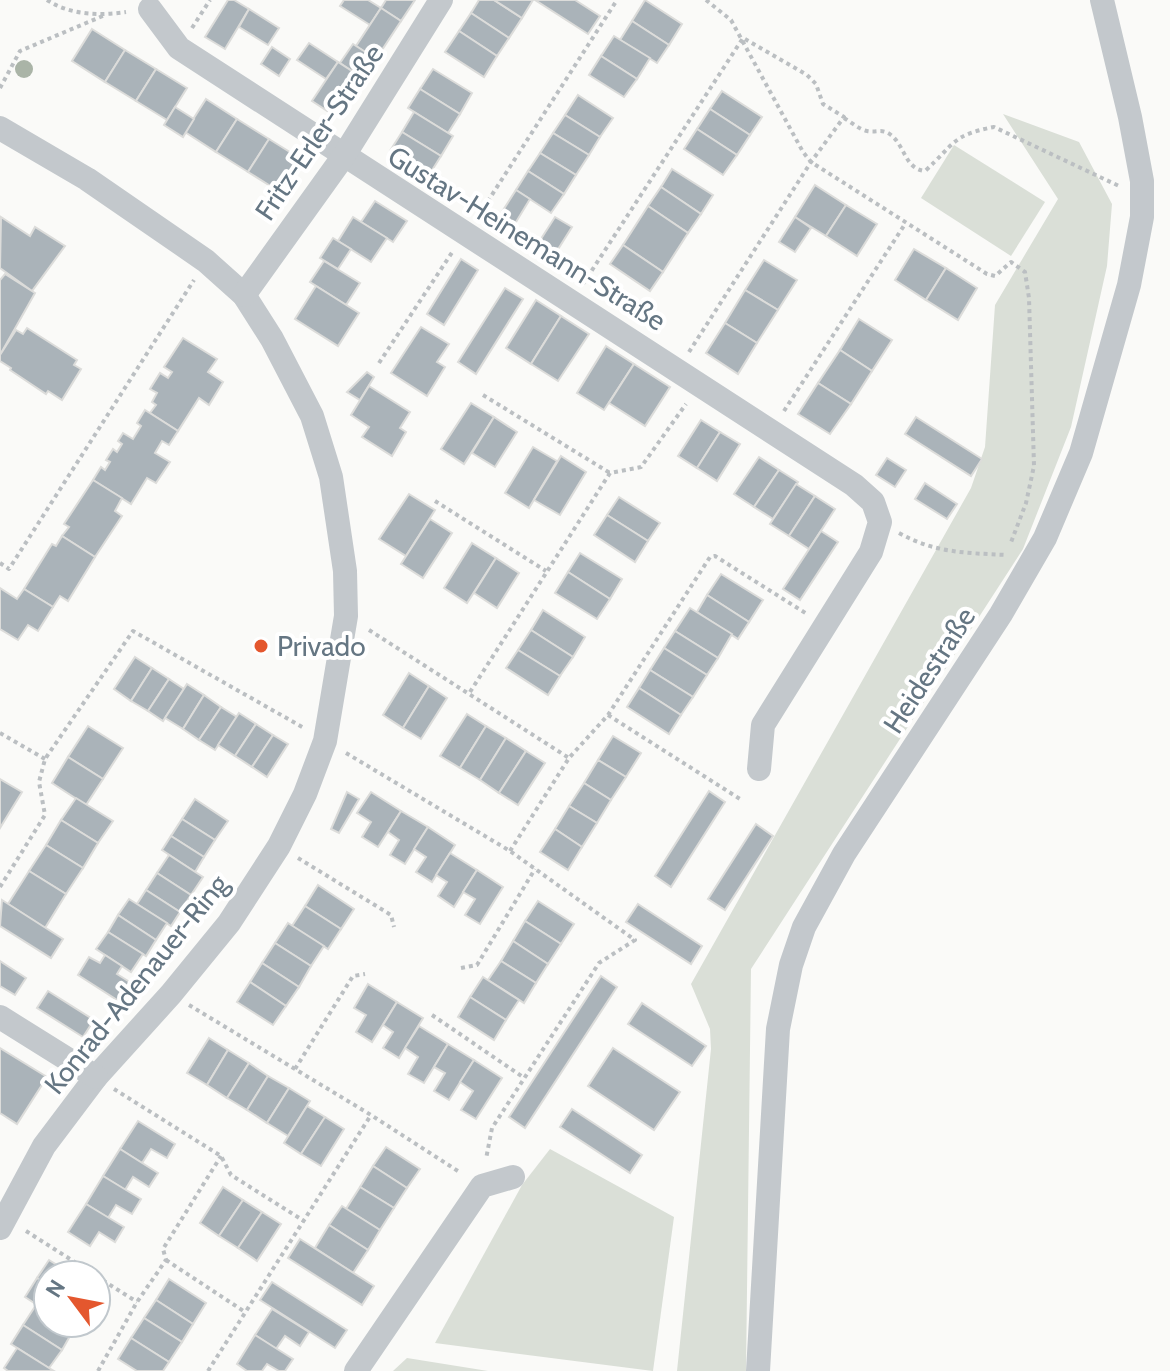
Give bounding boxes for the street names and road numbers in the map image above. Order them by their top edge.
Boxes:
street label: Fritz-Erler-Straße [248,38,390,226]
street label: Gustav-Heinemann-Straße [382,138,672,338]
street label: Heidestraße [876,601,982,739]
street label: Konrad-Adenauer-Ring [37,867,236,1101]

